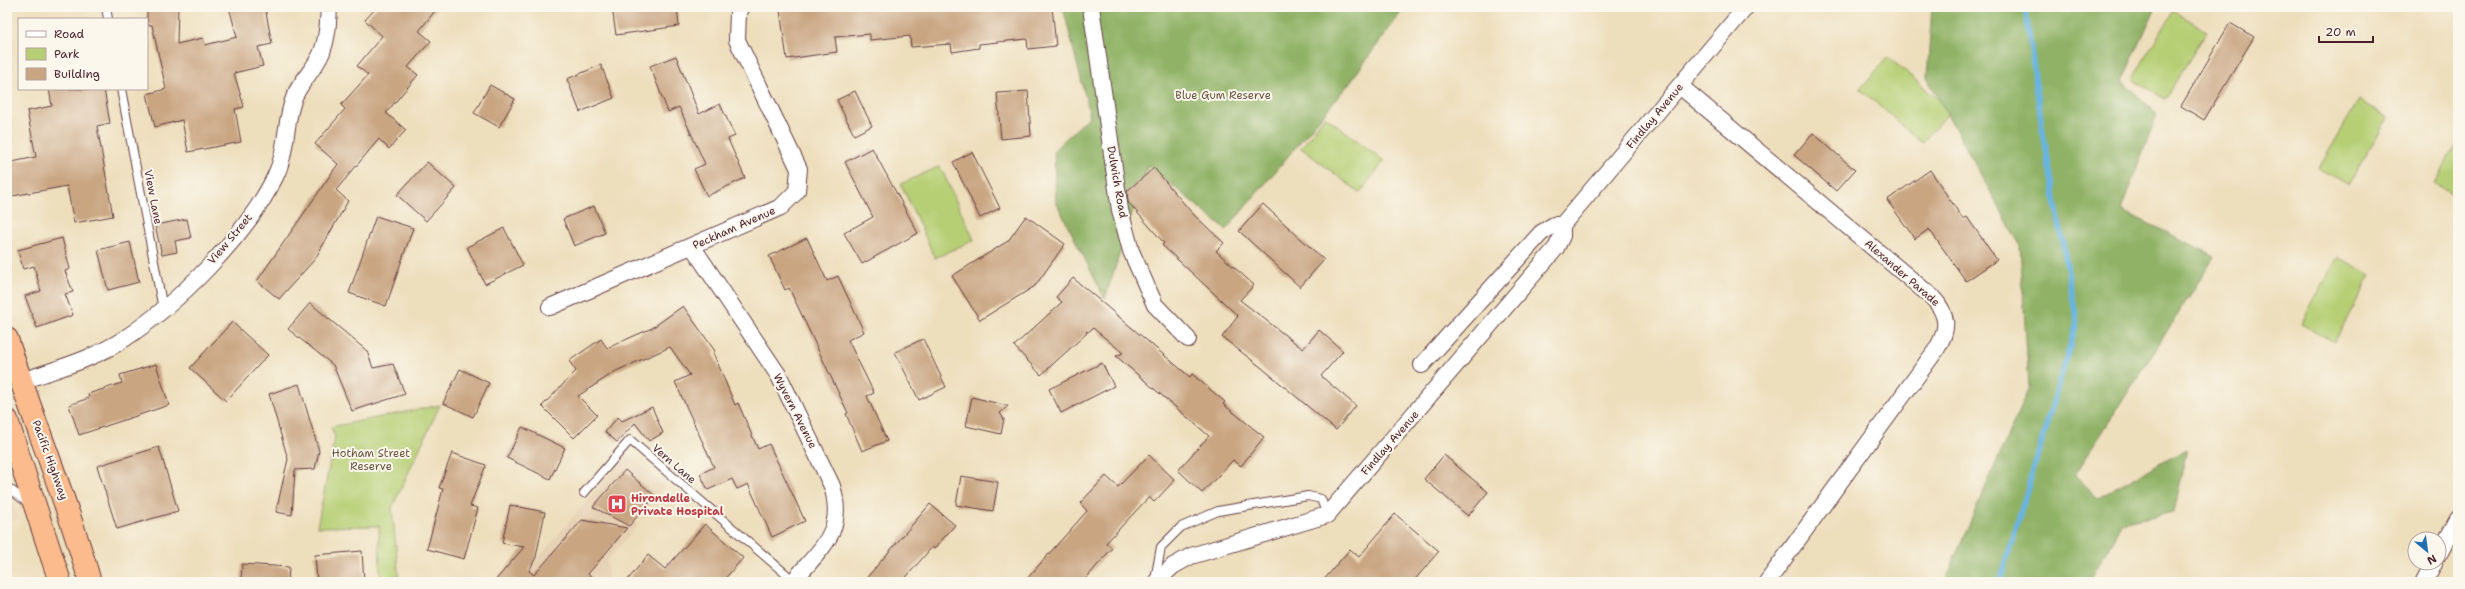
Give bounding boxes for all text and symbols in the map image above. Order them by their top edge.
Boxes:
legend [18,18,148,90]
scale bar [2319,18,2373,44]
text: 20 m [2325,24,2356,40]
text: Road [54,26,85,42]
text: Park [54,46,80,62]
text: Building [54,66,100,82]
street label: Findlay Avenue [1623,80,1687,152]
park label: Blue Gum Reserve [1175,88,1271,103]
street label: Dulwich Road [1103,145,1131,219]
street label: View Lane [140,168,166,226]
street label: Peckham Avenue [690,203,778,253]
street label: View Street [204,210,256,268]
street label: Alexander Parade [1861,236,1943,310]
street label: Wyvern Avenue [770,371,820,451]
street label: Findlay Avenue [1358,407,1422,479]
street label: Pacific Highway [29,418,71,502]
street label: Vern Lane [649,441,699,487]
park label: Hotham Street Reserve [332,446,410,474]
place label: Hirondelle Private Hospital [631,491,724,519]
hospital icon: Hirondelle Private Hospital [606,493,628,515]
north arrow [2407,531,2447,571]
text: N [2424,551,2439,568]

